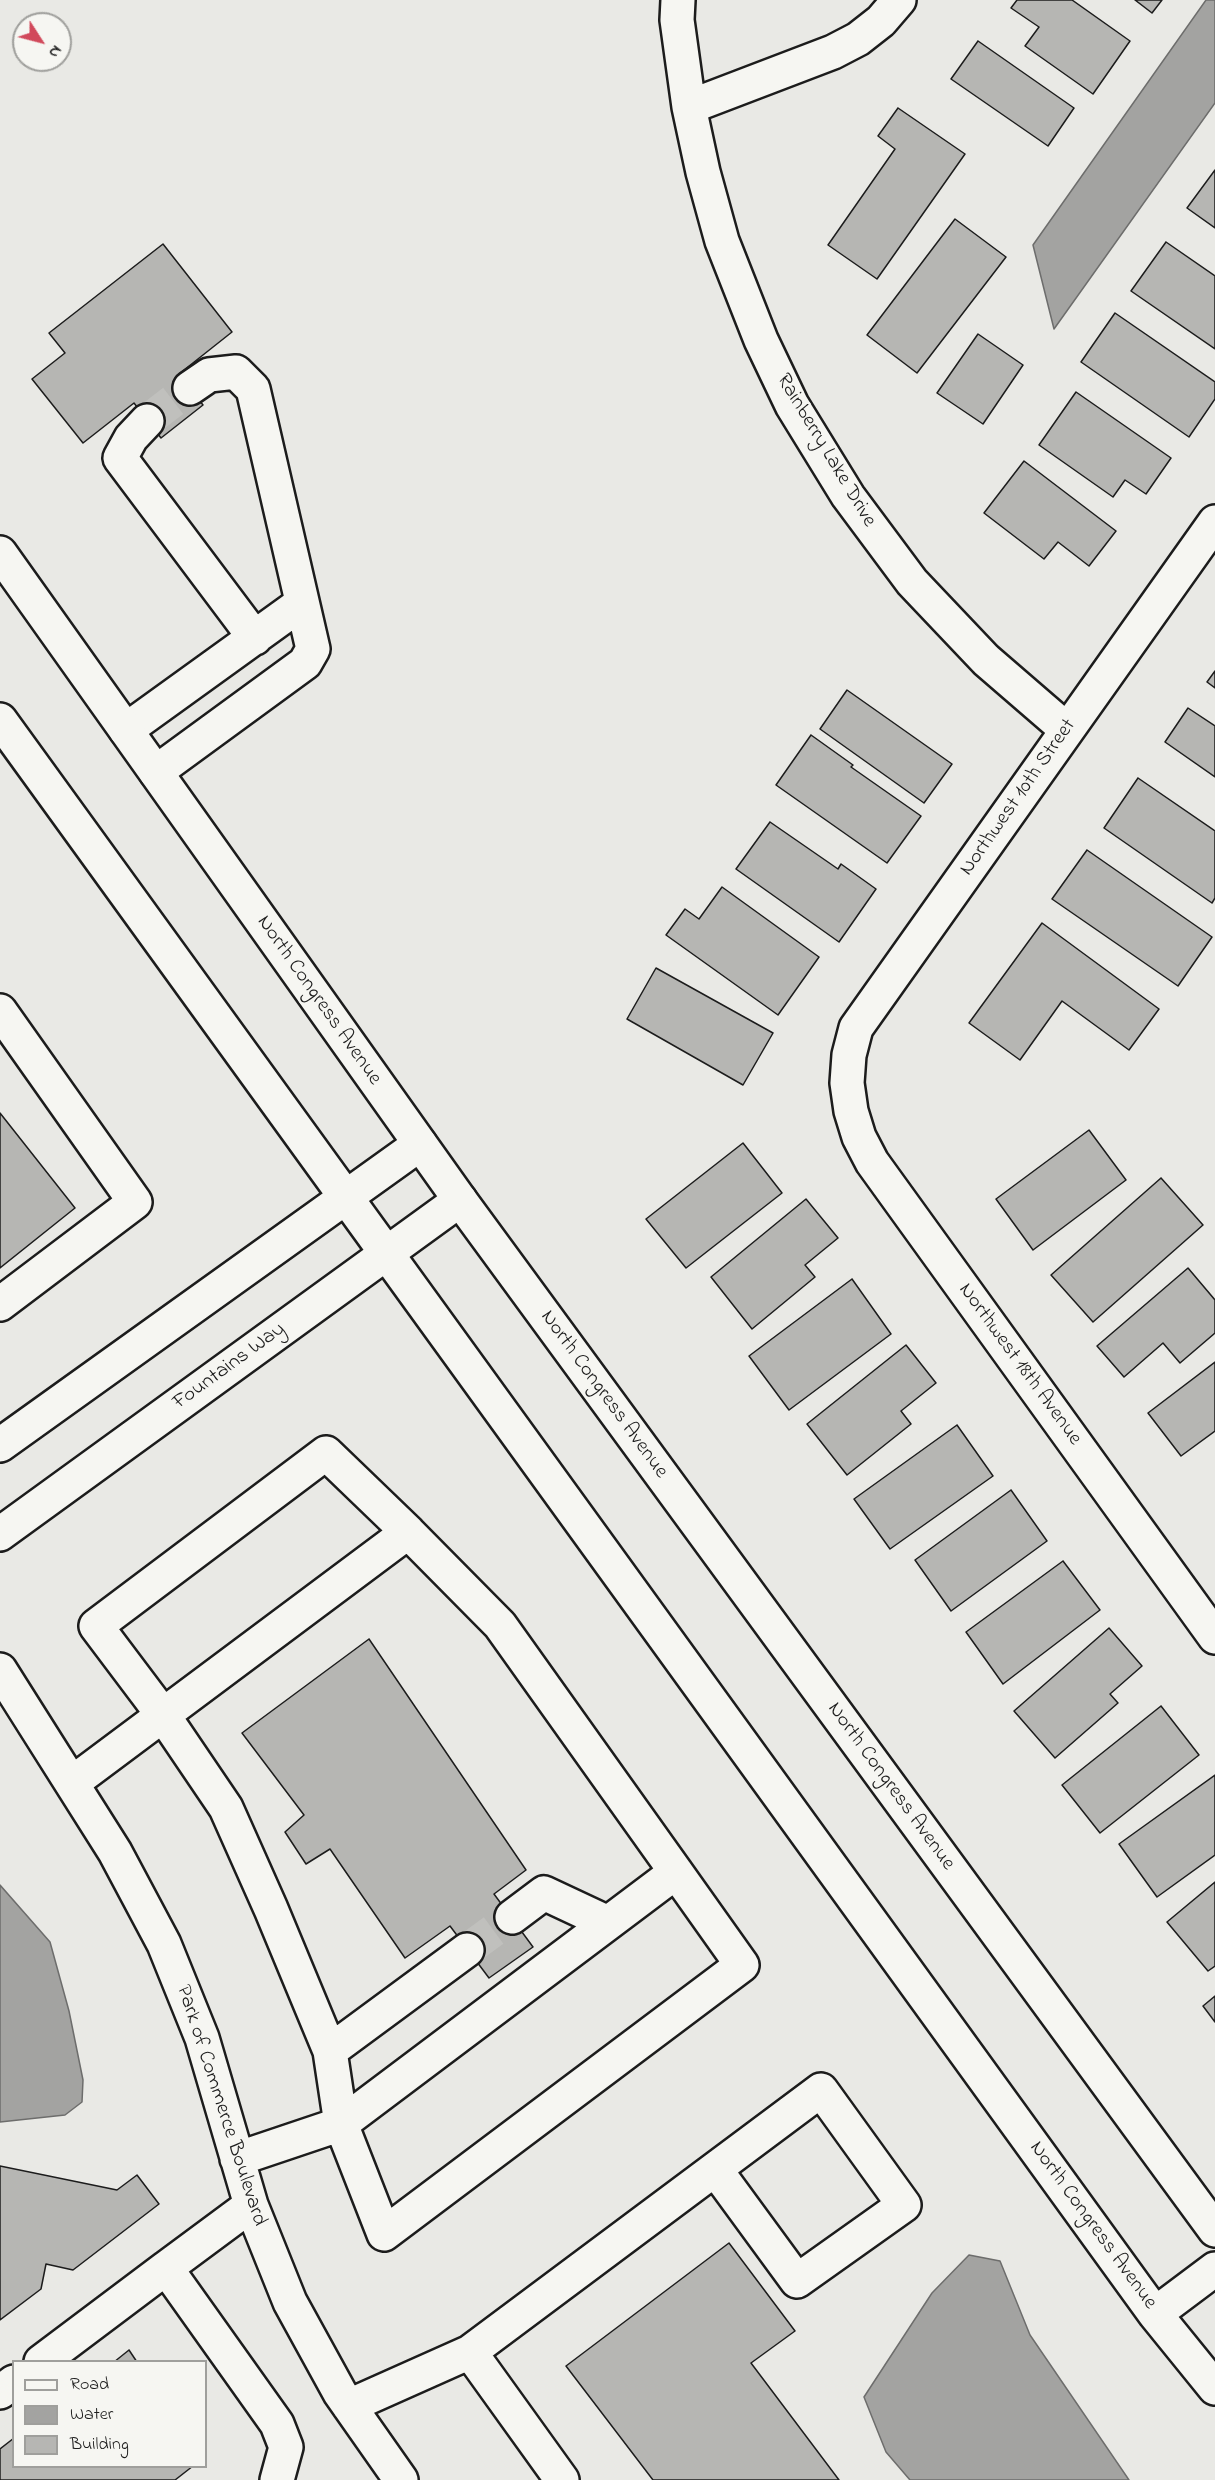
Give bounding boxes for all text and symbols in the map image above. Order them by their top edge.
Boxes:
north arrow [12,12,72,72]
text: N [42,40,68,63]
street label: Rainberry Lake Drive [769,370,881,532]
street label: Northwest 10th Street [955,715,1083,881]
street label: North Congress Avenue [250,911,386,1091]
street label: Northwest 18th Avenue [952,1279,1086,1451]
street label: North Congress Avenue [534,1306,672,1484]
street label: Fountains Way [169,1318,291,1416]
street label: North Congress Avenue [821,1698,959,1876]
street label: Park of Commerce Boulevard [169,1982,271,2230]
street label: North Congress Avenue [1023,2137,1161,2315]
legend [12,2360,207,2468]
text: Road [70,2372,109,2398]
text: Water [70,2402,113,2428]
text: Building [70,2432,129,2458]

